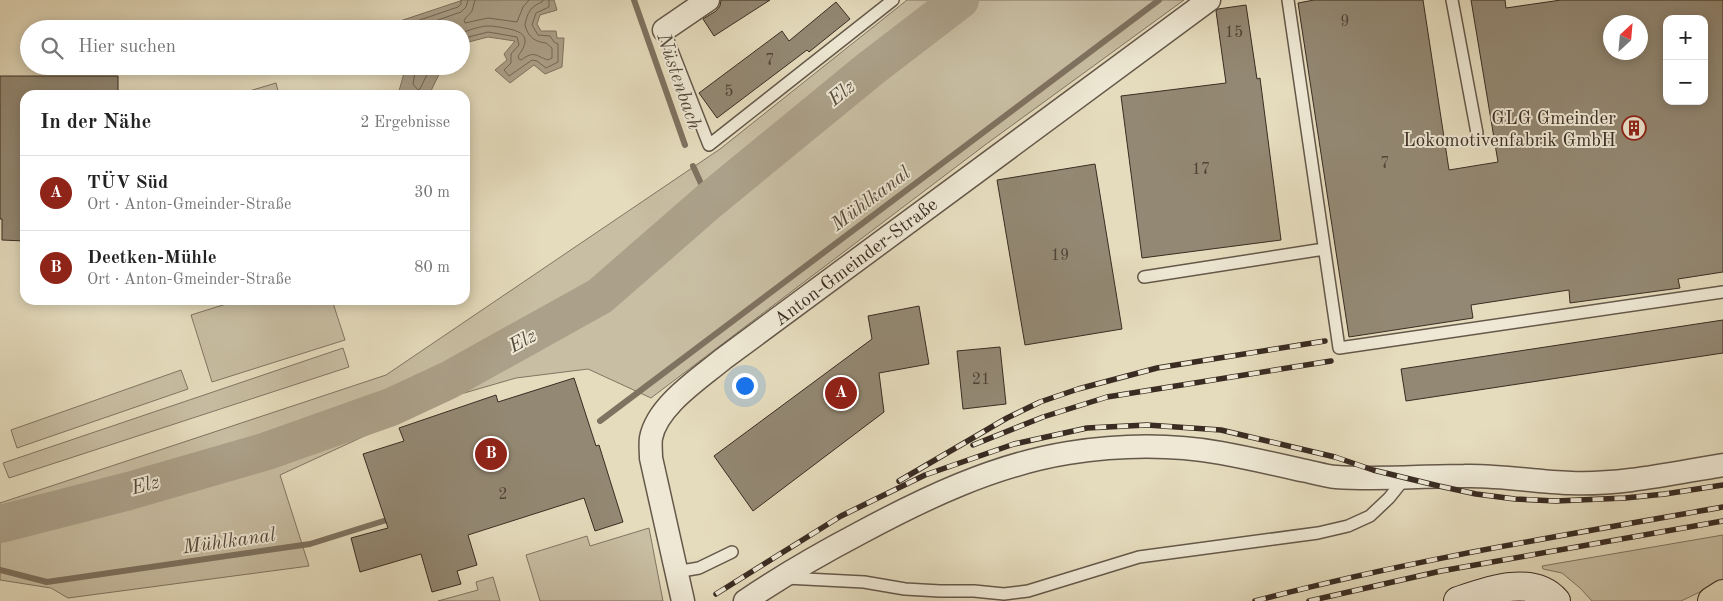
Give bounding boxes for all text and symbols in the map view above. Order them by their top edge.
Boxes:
house number: 9 [1340,14,1350,30]
north arrow [1603,15,1648,60]
map controls [1663,15,1708,105]
button: + [1663,15,1708,60]
search box [20,20,470,75]
house number: 15 [1225,25,1243,41]
water label: Nüstenbach [652,30,704,133]
icon: search [38,34,66,62]
text: Hier suchen [78,38,176,57]
house number: 7 [765,53,775,69]
button: − [1663,60,1708,105]
water label: Elz [824,77,860,111]
house number: 5 [724,84,734,100]
place label: GLG Gmeinder Lokomotivenfabrik GmbH [1403,110,1616,151]
text: In der Nähe [40,112,151,133]
text: 2 Ergebnisse [360,115,450,131]
building icon: GLG Gmeinder Lokomotivenfabrik GmbH [1621,115,1647,141]
house number: 7 [1380,156,1390,172]
house number: 17 [1192,162,1210,178]
water label: Mühlkanal [827,163,915,236]
text: TÜV Süd [87,174,168,193]
text: A [50,185,62,201]
text: 30 m [414,185,450,201]
street label: Anton-Gmeinder-Straße [771,196,942,330]
text: Ort · Anton-Gmeinder-Straße [87,197,291,213]
house number: 19 [1051,248,1069,264]
text: Deetken-Mühle [87,249,217,268]
text: B [50,260,62,276]
text: 80 m [414,260,450,276]
text: Ort · Anton-Gmeinder-Straße [87,272,291,288]
water label: Elz [505,326,540,358]
house number: 21 [972,372,990,388]
your location [732,373,758,399]
pin: A [825,374,857,412]
pin: B [475,435,507,473]
water label: Elz [128,473,162,500]
house number: 2 [498,487,508,503]
water label: Mühlkanal [180,526,277,559]

